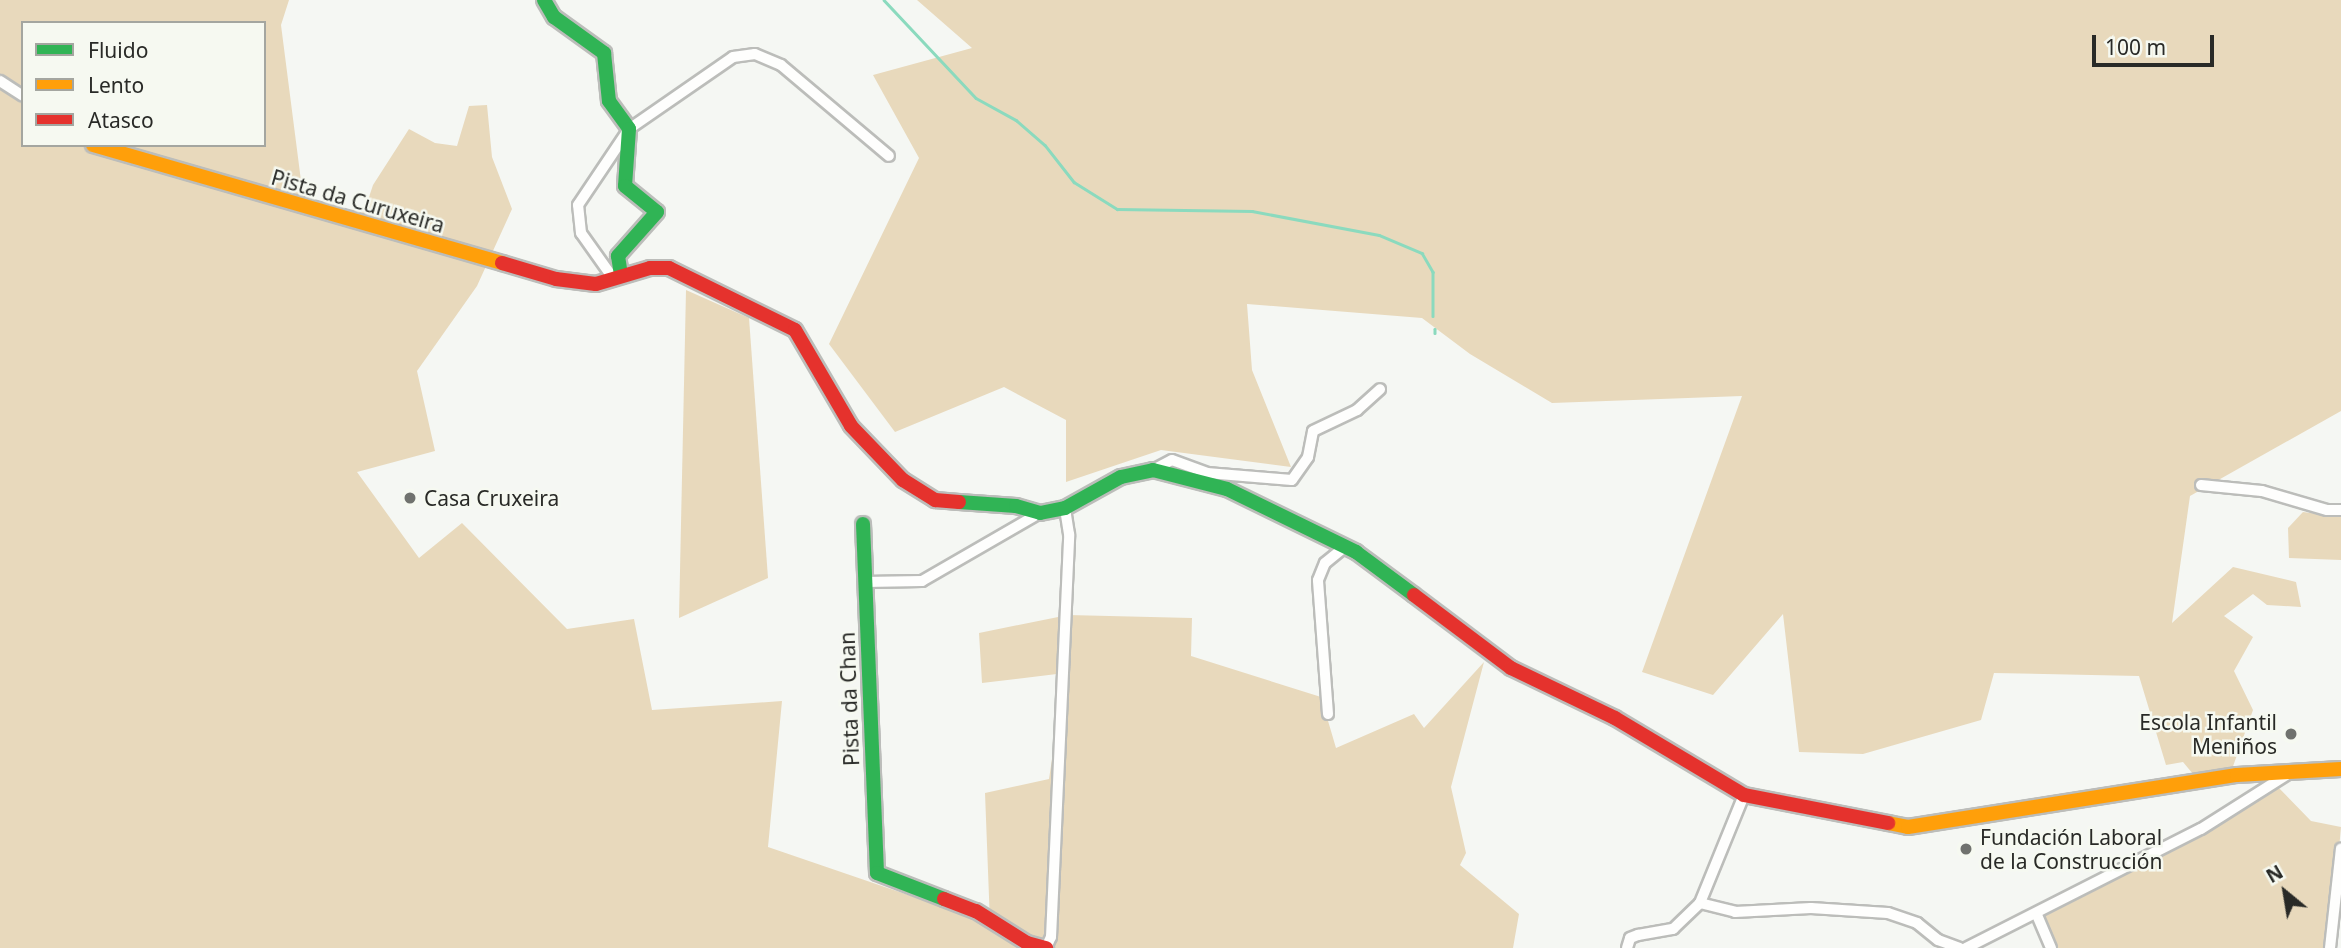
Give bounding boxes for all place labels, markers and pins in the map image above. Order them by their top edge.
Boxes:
place label: Casa Cruxeira [424,485,559,511]
marker: Casa Cruxeira [402,490,418,506]
place label: Escola Infantil Meniños [2139,709,2277,759]
marker: Escola Infantil Meniños [2283,726,2299,742]
place label: Fundación Laboral de la Construcción [1980,824,2162,874]
marker: Fundación Laboral de la Construcción [1958,841,1974,857]

